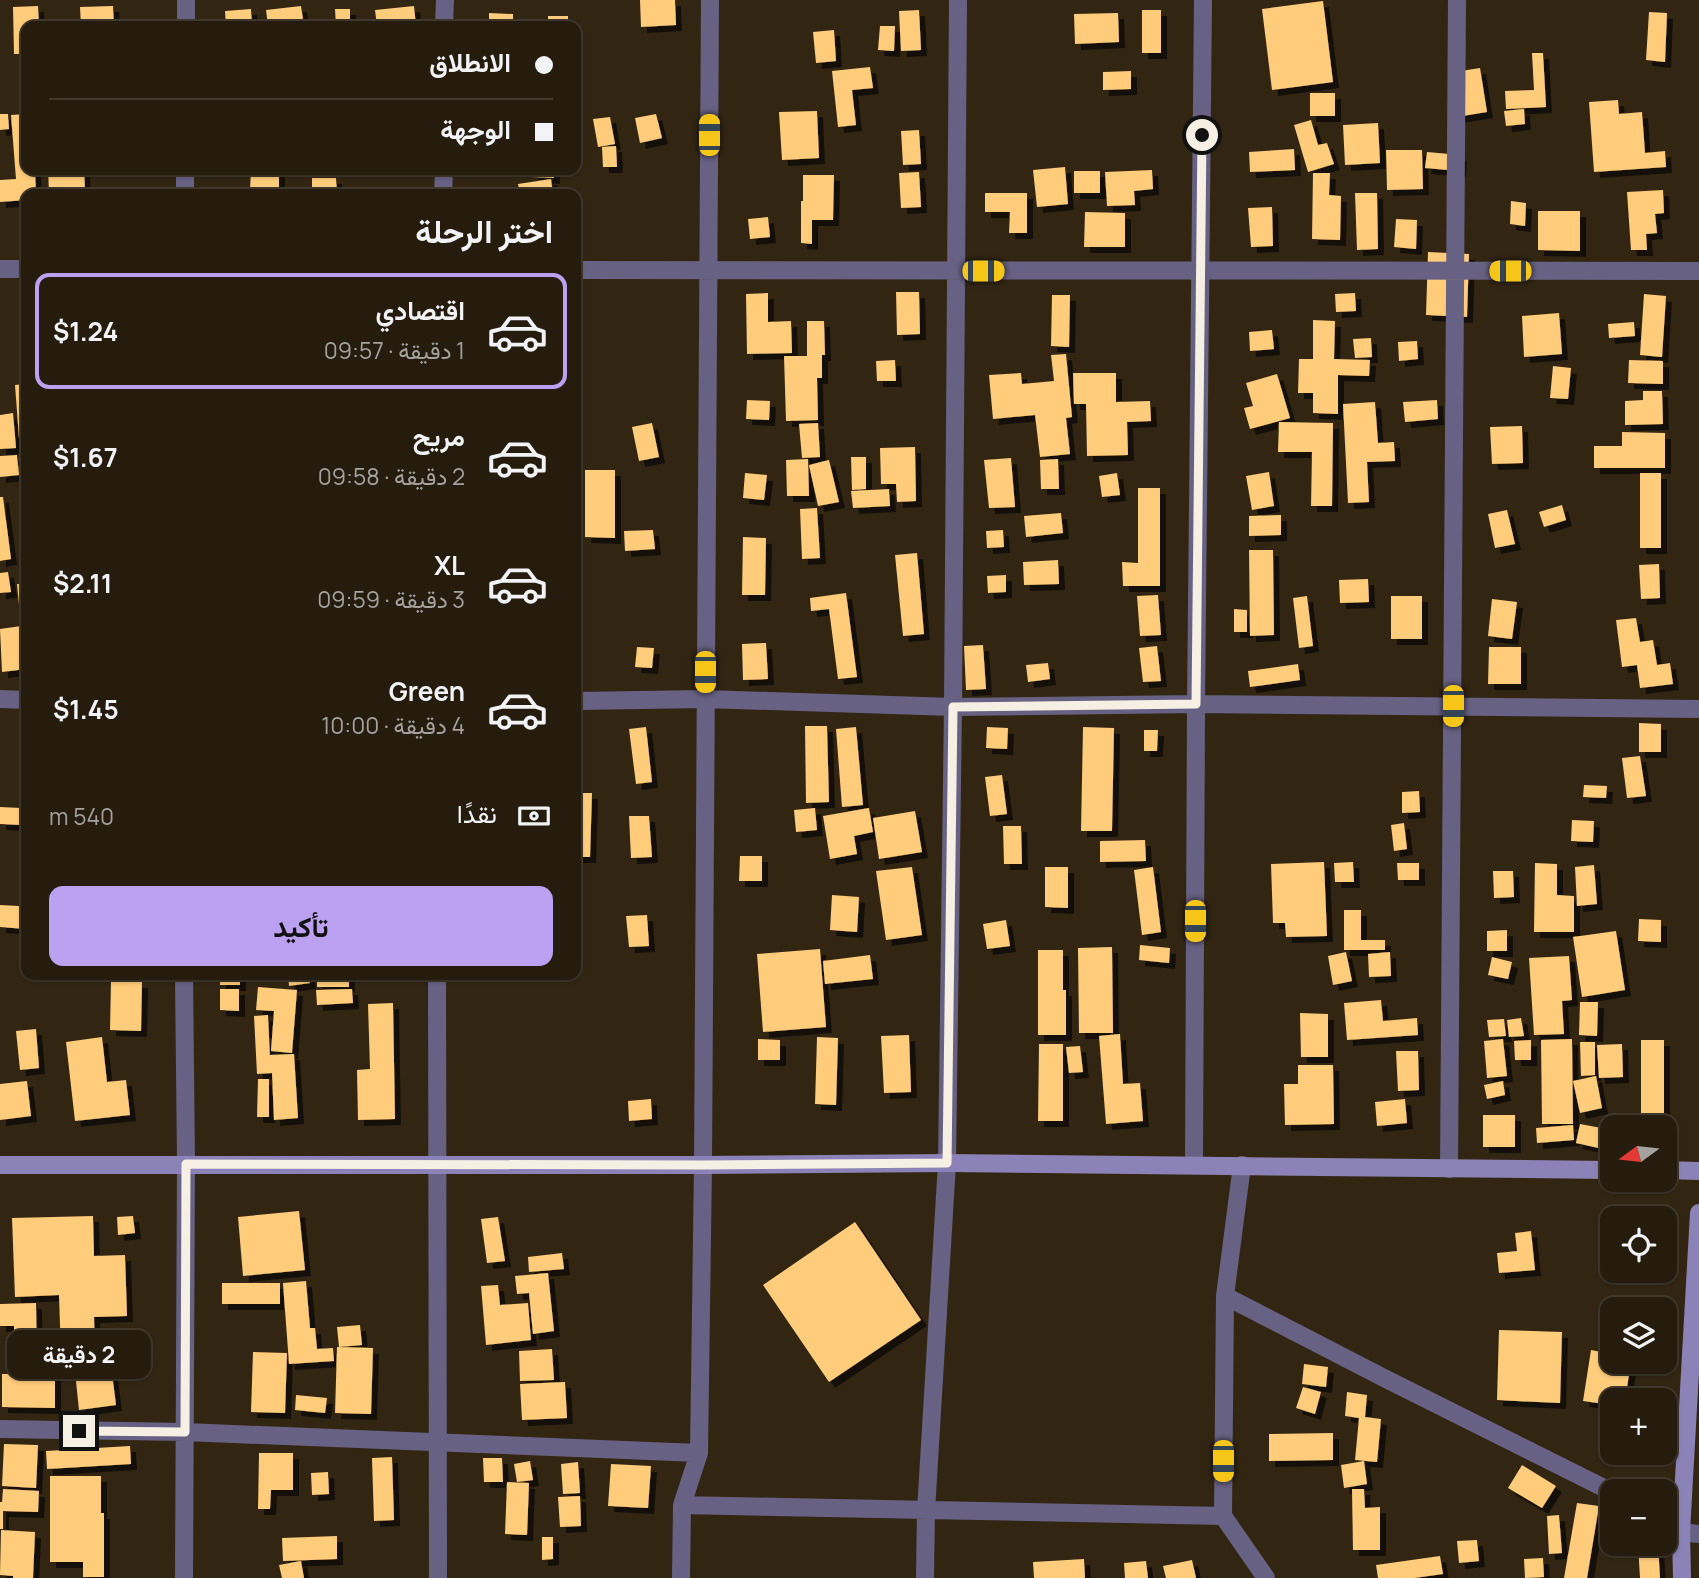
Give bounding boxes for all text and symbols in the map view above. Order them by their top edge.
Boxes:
text: الانطلاق [429,44,511,80]
text: الوجهة [440,111,511,147]
car [699,114,720,156]
route start [1186,119,1218,151]
text: اختر الرحلة [415,209,553,253]
car [963,261,1005,282]
car [1490,261,1532,282]
text: اقتصادي [376,292,465,328]
icon: car [486,300,549,363]
text: $1.24 [53,313,118,349]
text: 1 دقيقة · 09:57 [324,334,465,366]
text: مريح [413,418,465,454]
icon: car [486,426,549,489]
text: $1.67 [53,439,118,475]
text: 2 دقيقة · 09:58 [318,460,465,492]
text: XL [434,547,465,583]
icon: car [486,552,549,615]
text: $2.11 [53,565,112,601]
text: 3 دقيقة · 09:59 [317,583,465,615]
car [695,651,716,693]
text: Green [389,673,465,709]
icon: car [486,678,549,741]
car [1443,685,1464,727]
text: $1.45 [53,691,119,727]
text: 4 دقيقة · 10:00 [321,709,465,741]
text: نقدًا [457,795,497,831]
icon: cash [515,797,553,835]
text: 540 m [49,800,114,832]
button: تأكيد [49,886,553,966]
car [1185,900,1206,942]
north arrow [1600,1115,1676,1192]
map controls [1600,1115,1677,1556]
button: locate [1600,1206,1677,1283]
button: layers [1600,1297,1677,1374]
callout: 2 دقيقة [7,1330,151,1378]
text: 2 دقيقة [43,1338,115,1370]
button: + [1600,1388,1677,1465]
route end [63,1415,95,1447]
car [1213,1440,1234,1482]
button: − [1600,1479,1677,1556]

